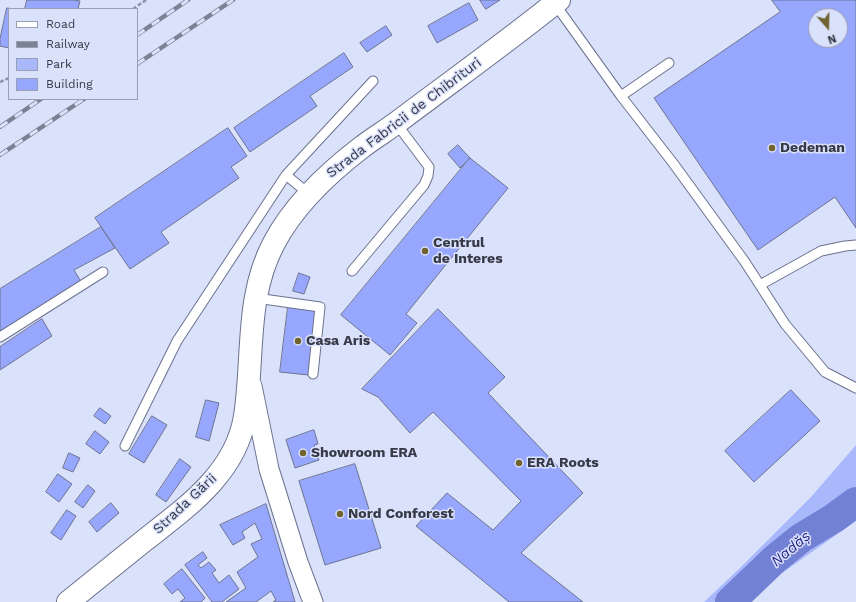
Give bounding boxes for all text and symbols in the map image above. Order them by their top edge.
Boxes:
legend [8,8,138,100]
north arrow [808,8,848,48]
text: Road [46,17,75,31]
text: N [826,31,838,46]
text: Railway [46,37,90,51]
street label: Strada Fabricii de Chibrituri [323,54,485,182]
text: Park [46,57,72,71]
text: Building [46,77,93,91]
place label: Dedeman [780,140,845,156]
marker: Dedeman [767,143,777,153]
place label: Centrul de Interes [433,235,503,268]
marker: Centrul de Interes [420,246,430,256]
place label: Casa Aris [306,333,370,349]
marker: Casa Aris [293,336,303,346]
place label: Showroom ERA [311,445,417,461]
marker: Showroom ERA [298,448,308,458]
place label: ERA Roots [527,455,599,471]
marker: ERA Roots [514,458,524,468]
street label: Strada Gării [150,470,220,538]
place label: Nord Conforest [348,506,454,522]
marker: Nord Conforest [335,509,345,519]
water label: Nadăș [768,527,814,571]

